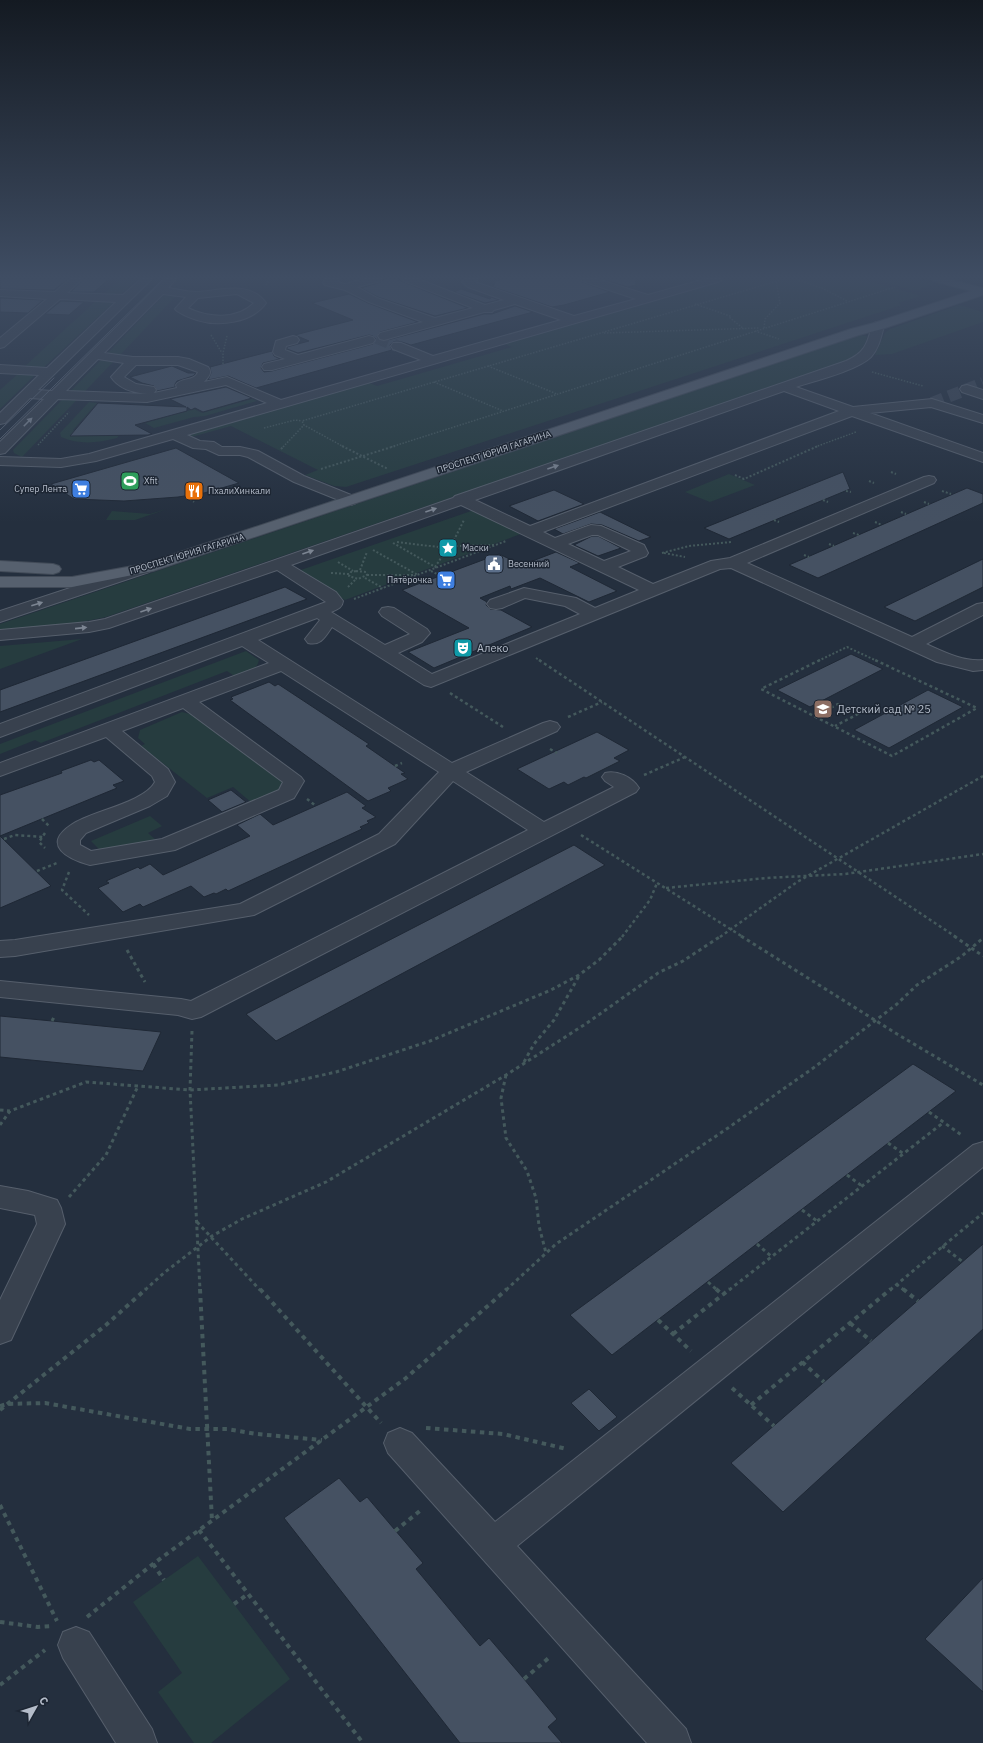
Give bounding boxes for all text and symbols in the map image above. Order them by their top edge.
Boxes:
one-way arrow [23,417,33,427]
street label: ПРОСПЕКТ ЮРИЯ ГАГАРИНА [435,428,553,475]
one-way arrow [548,464,560,470]
sports icon: Xfit [119,470,141,492]
place label: Xfit [144,475,158,486]
supermarket icon: Супер Лента [70,478,92,500]
restaurant icon: ПхалиХинкали [183,480,205,502]
place label: Супер Лента [14,483,67,494]
place label: ПхалиХинкали [208,485,270,496]
one-way arrow [425,506,437,512]
street label: ПРОСПЕКТ ЮРИЯ ГАГАРИНА [128,531,246,576]
place icon: Маски [437,537,459,559]
place label: Маски [462,542,489,553]
one-way arrow [302,549,314,555]
public building icon: Весенний [483,553,505,575]
place label: Весенний [508,558,549,569]
supermarket icon: Пятёрочка [435,569,457,591]
place label: Пятёрочка [387,574,432,585]
one-way arrow [31,601,43,607]
one-way arrow [140,606,152,612]
one-way arrow [75,625,87,631]
theatre icon: Алеко [452,637,474,659]
place label: Алеко [477,641,509,655]
school or university icon: Детский сад № 25 [812,698,834,720]
place label: Детский сад № 25 [837,702,931,716]
north arrow [16,1687,56,1727]
text: С [36,1694,51,1708]

